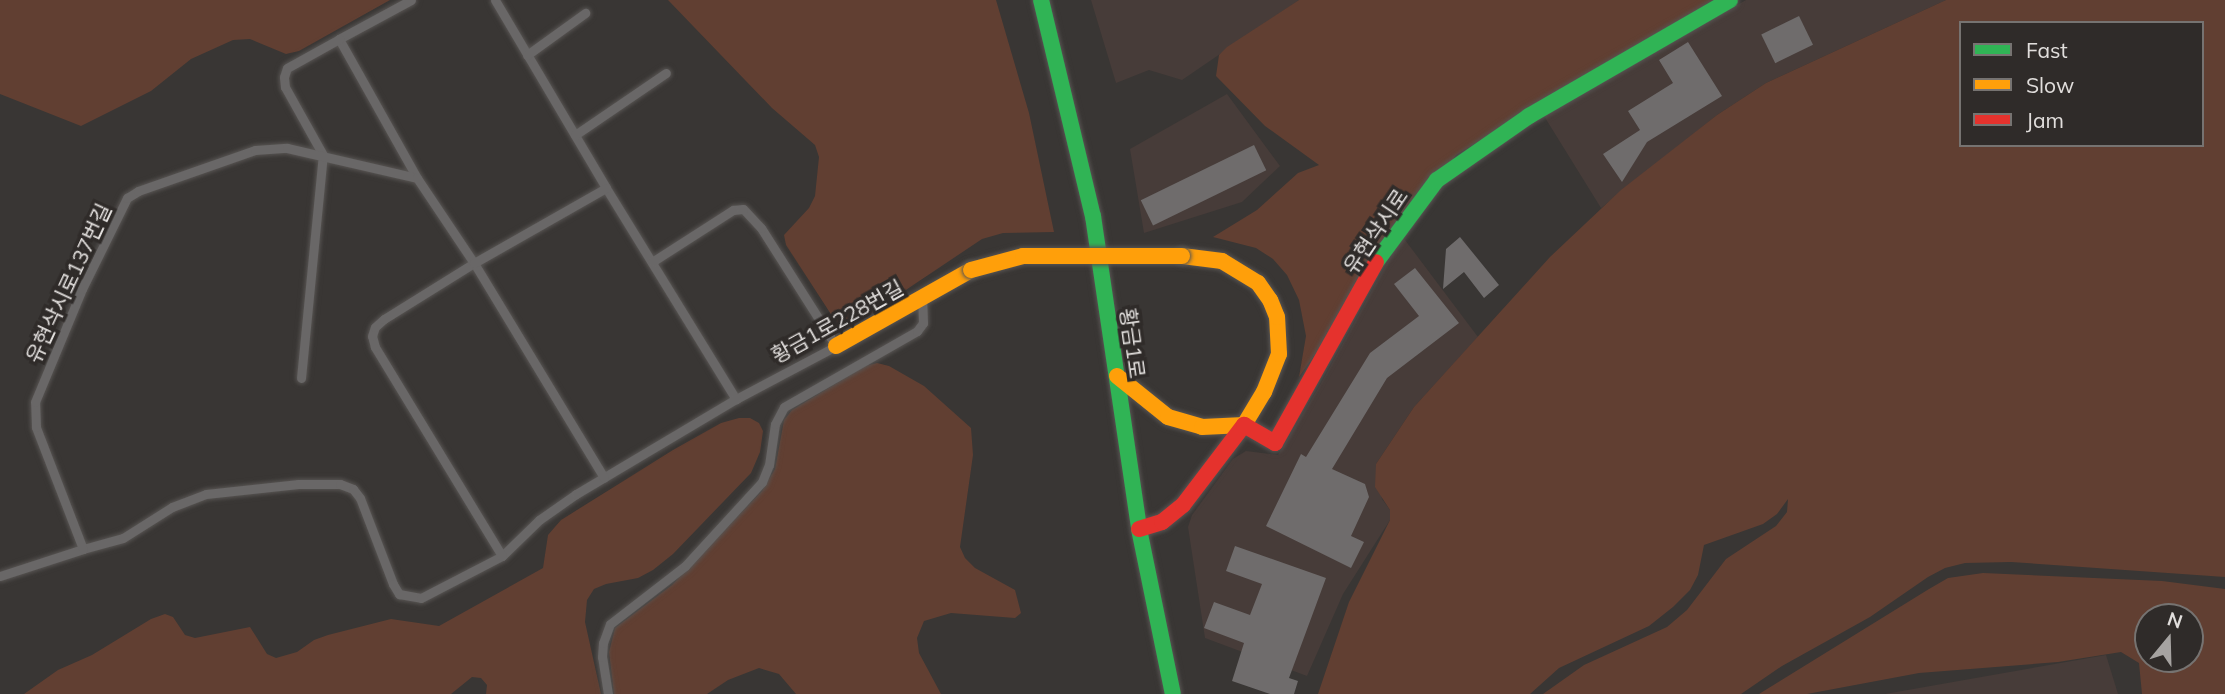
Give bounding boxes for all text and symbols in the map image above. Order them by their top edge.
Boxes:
legend [1959,21,2204,147]
text: Fast [2026,37,2068,63]
text: Slow [2026,72,2074,98]
text: Jam [2026,107,2064,133]
street label: 유현삭시로 [1338,184,1412,278]
street label: 유현삭시로137번길 [20,199,116,367]
street label: 황금1로228번길 [767,274,907,368]
street label: 황금1로 [1116,306,1150,380]
north arrow [2134,603,2204,673]
text: N [2164,606,2186,634]

